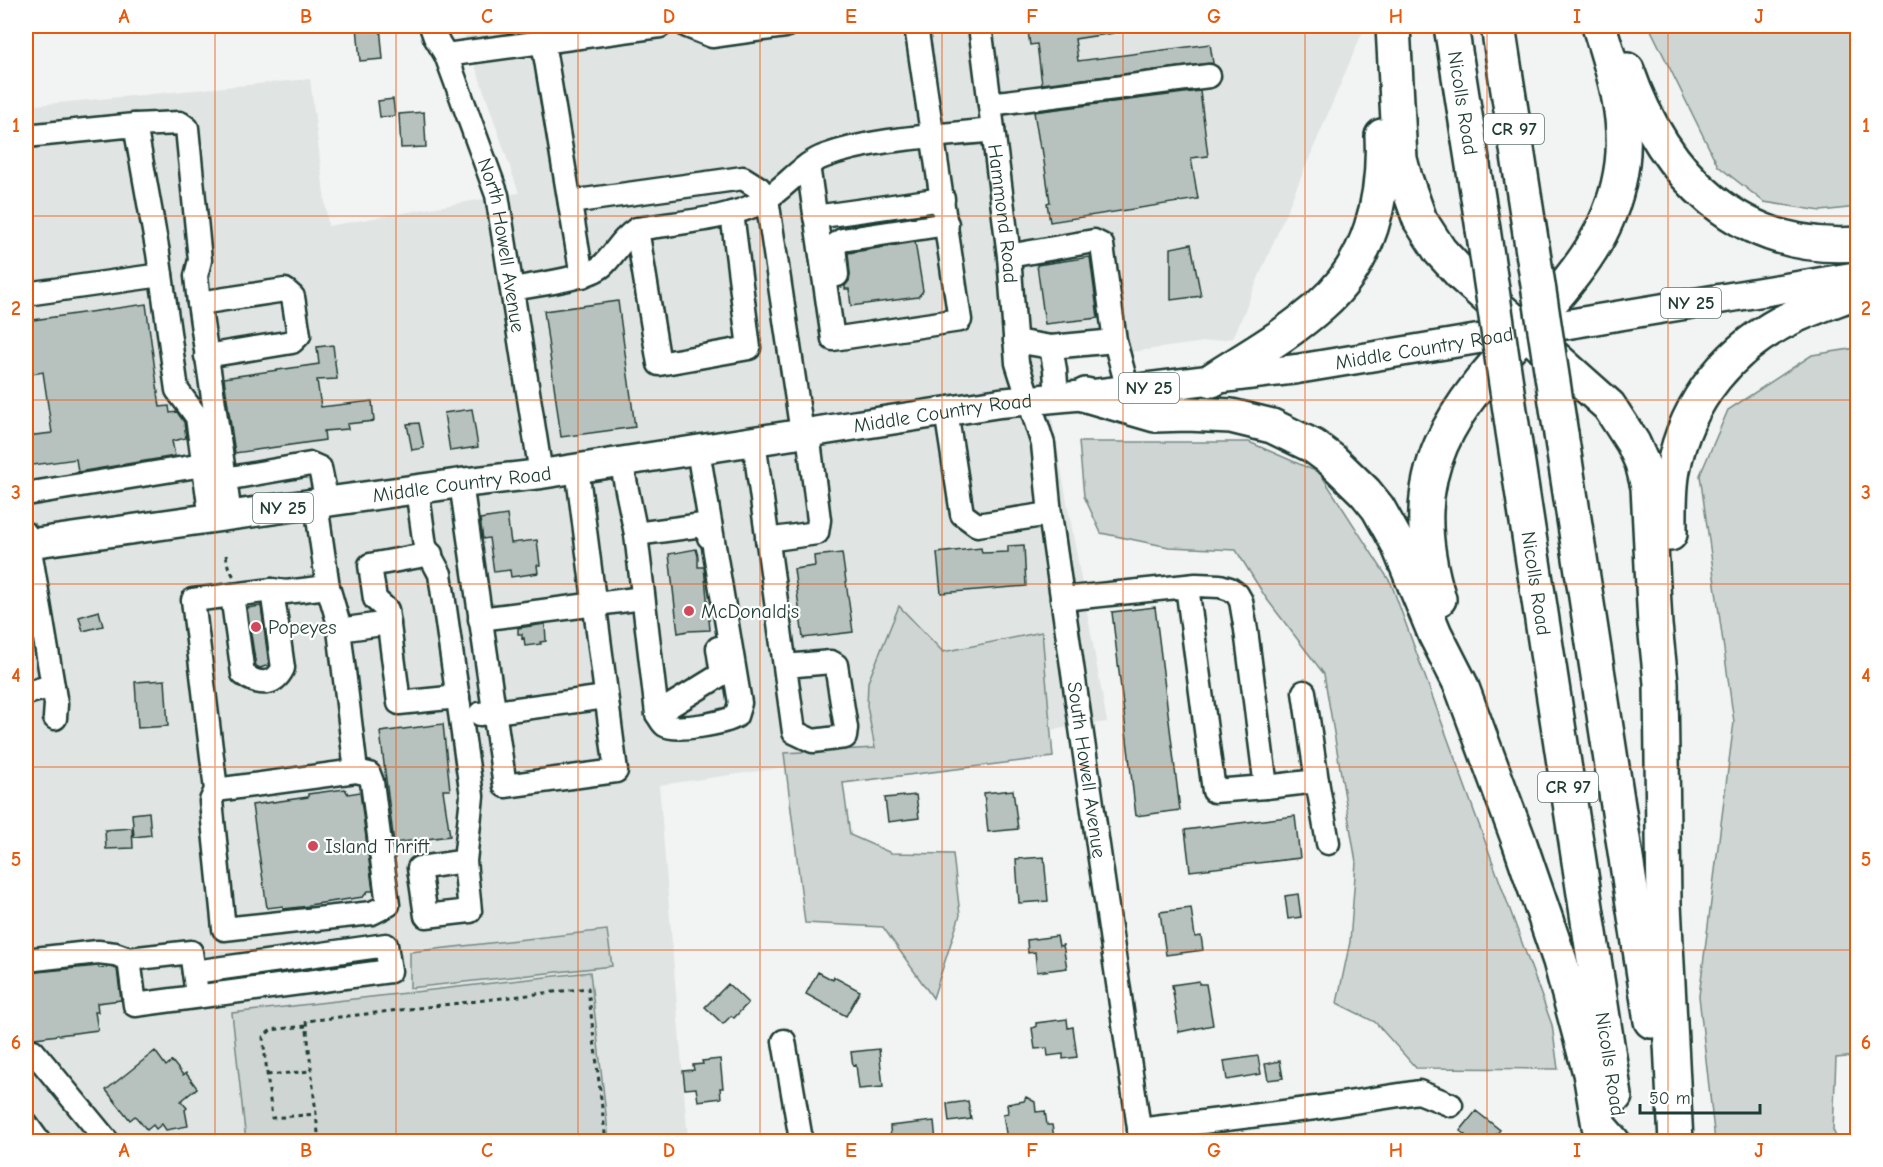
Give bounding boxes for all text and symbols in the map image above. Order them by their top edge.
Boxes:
text: A [118,5,130,28]
text: B [300,5,312,28]
text: C [481,5,493,28]
text: D [663,5,675,28]
text: E [845,5,857,28]
text: F [1026,5,1038,28]
text: G [1207,5,1221,28]
text: H [1389,5,1403,28]
text: I [1573,5,1581,28]
text: J [1754,5,1764,28]
street label: Nicolls Road [1444,49,1483,157]
text: 1 [12,114,20,137]
road number: CR 97 [1484,114,1544,144]
text: 1 [1862,114,1870,137]
street label: Hammond Road [983,143,1022,284]
street label: North Howell Avenue [473,155,530,334]
road number: NY 25 [1661,288,1721,318]
text: 2 [11,297,21,320]
text: 2 [1861,297,1871,320]
street label: Middle Country Road [1333,322,1515,374]
road number: NY 25 [1119,373,1179,403]
street label: Middle Country Road [852,389,1033,437]
street label: Middle Country Road [371,461,553,507]
text: 3 [11,481,21,504]
text: 3 [1861,481,1871,504]
road number: NY 25 [253,493,313,523]
street label: Nicolls Road [1517,530,1556,637]
place label: McDonald's [701,600,799,623]
marker: McDonald's [682,604,696,618]
place label: Popeyes [268,616,337,639]
marker: Popeyes [249,620,263,634]
text: 4 [11,664,21,687]
text: 4 [1861,664,1871,687]
street label: South Howell Avenue [1063,680,1111,860]
road number: CR 97 [1538,772,1598,802]
place label: Island Thrift [325,835,430,858]
marker: Island Thrift [306,839,320,853]
text: 5 [11,848,21,871]
text: 5 [1861,848,1871,871]
street label: Nicolls Road [1590,1010,1630,1118]
text: 6 [11,1031,21,1054]
text: 6 [1861,1031,1871,1054]
scale bar [1640,1077,1760,1115]
text: 50 m [1649,1088,1691,1109]
text: A [118,1139,130,1162]
text: B [300,1139,312,1162]
text: C [481,1139,493,1162]
text: D [663,1139,675,1162]
text: E [845,1139,857,1162]
text: F [1026,1139,1038,1162]
text: G [1207,1139,1221,1162]
text: H [1389,1139,1403,1162]
text: I [1573,1139,1581,1162]
text: J [1754,1139,1764,1162]

